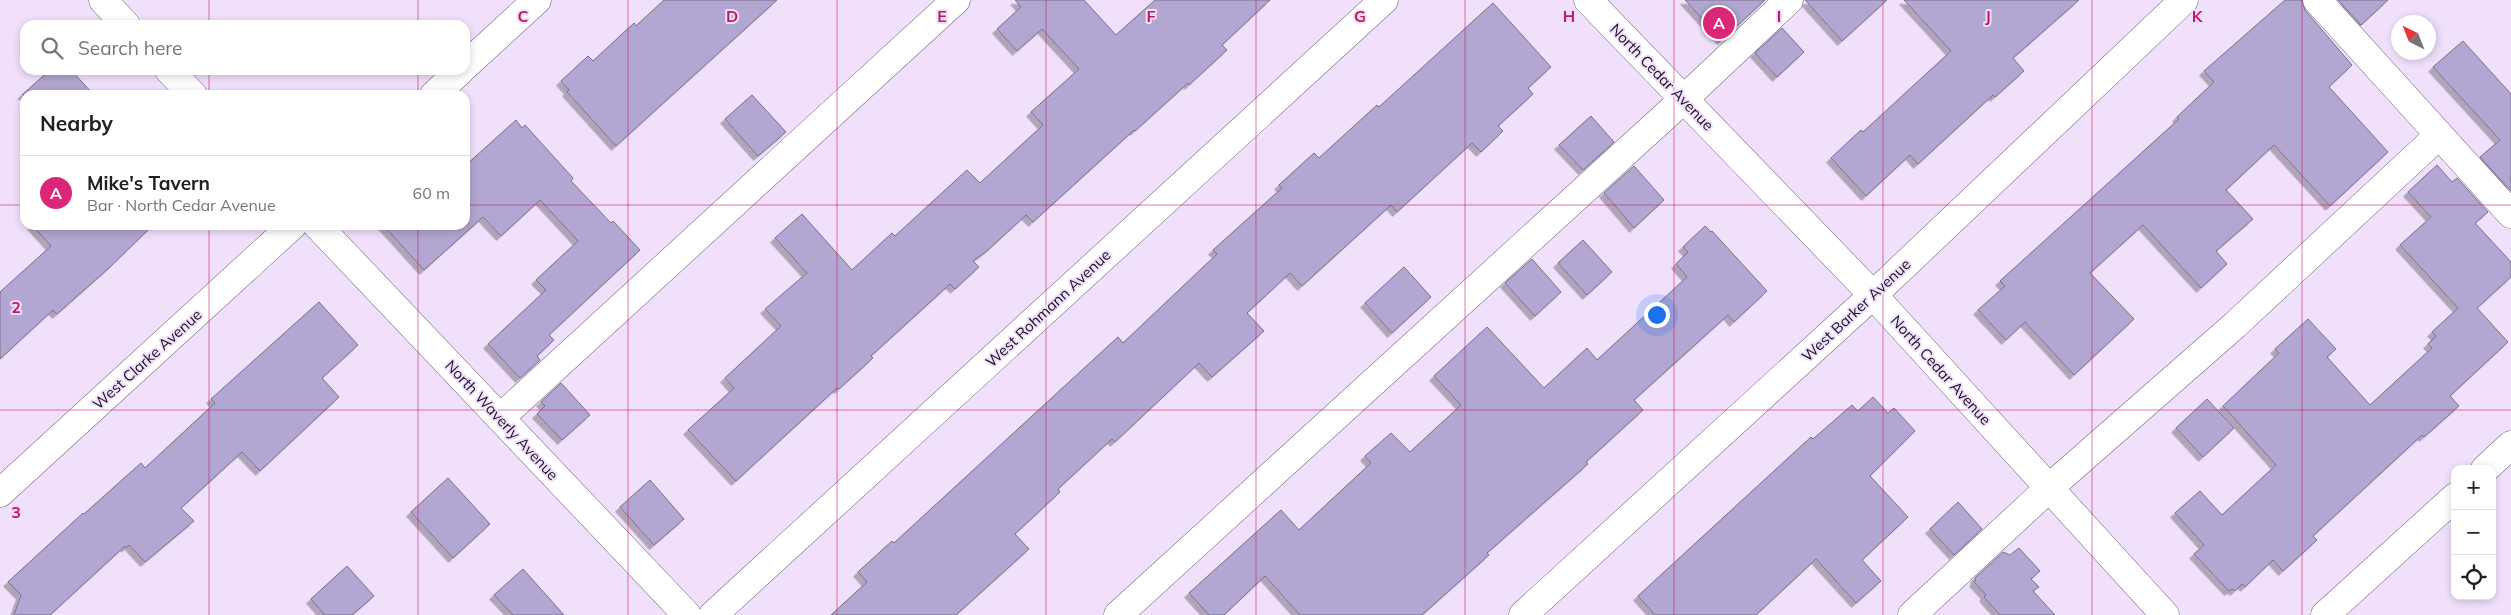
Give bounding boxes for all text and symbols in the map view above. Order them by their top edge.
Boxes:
pin: A [1703,4,1735,42]
text: C [518,6,529,26]
text: D [726,6,738,26]
text: E [937,6,947,26]
text: F [1146,6,1156,26]
text: G [1354,6,1366,26]
text: H [1563,6,1575,26]
text: I [1777,6,1781,26]
text: J [1985,6,1991,26]
text: K [2192,6,2204,26]
north arrow [2391,15,2436,60]
search box [20,20,470,75]
street label: North Cedar Avenue [1606,20,1718,134]
icon: search [38,34,66,62]
text: Search here [78,36,182,60]
text: Nearby [40,110,113,136]
text: Mike's Tavern [87,171,210,195]
text: A [50,183,62,203]
text: 60 m [413,183,450,203]
text: Bar · North Cedar Avenue [87,195,276,215]
street label: West Rohmann Avenue [982,245,1114,371]
street label: West Barker Avenue [1797,254,1915,366]
text: 2 [11,297,21,317]
your location [1644,302,1670,328]
street label: West Clarke Avenue [88,305,206,413]
street label: North Cedar Avenue [1887,311,1995,429]
street label: North Waverly Avenue [441,356,563,484]
map controls [2451,465,2496,600]
button: + [2451,465,2496,510]
text: 3 [11,502,21,522]
button: − [2451,510,2496,555]
button: locate [2451,555,2496,600]

